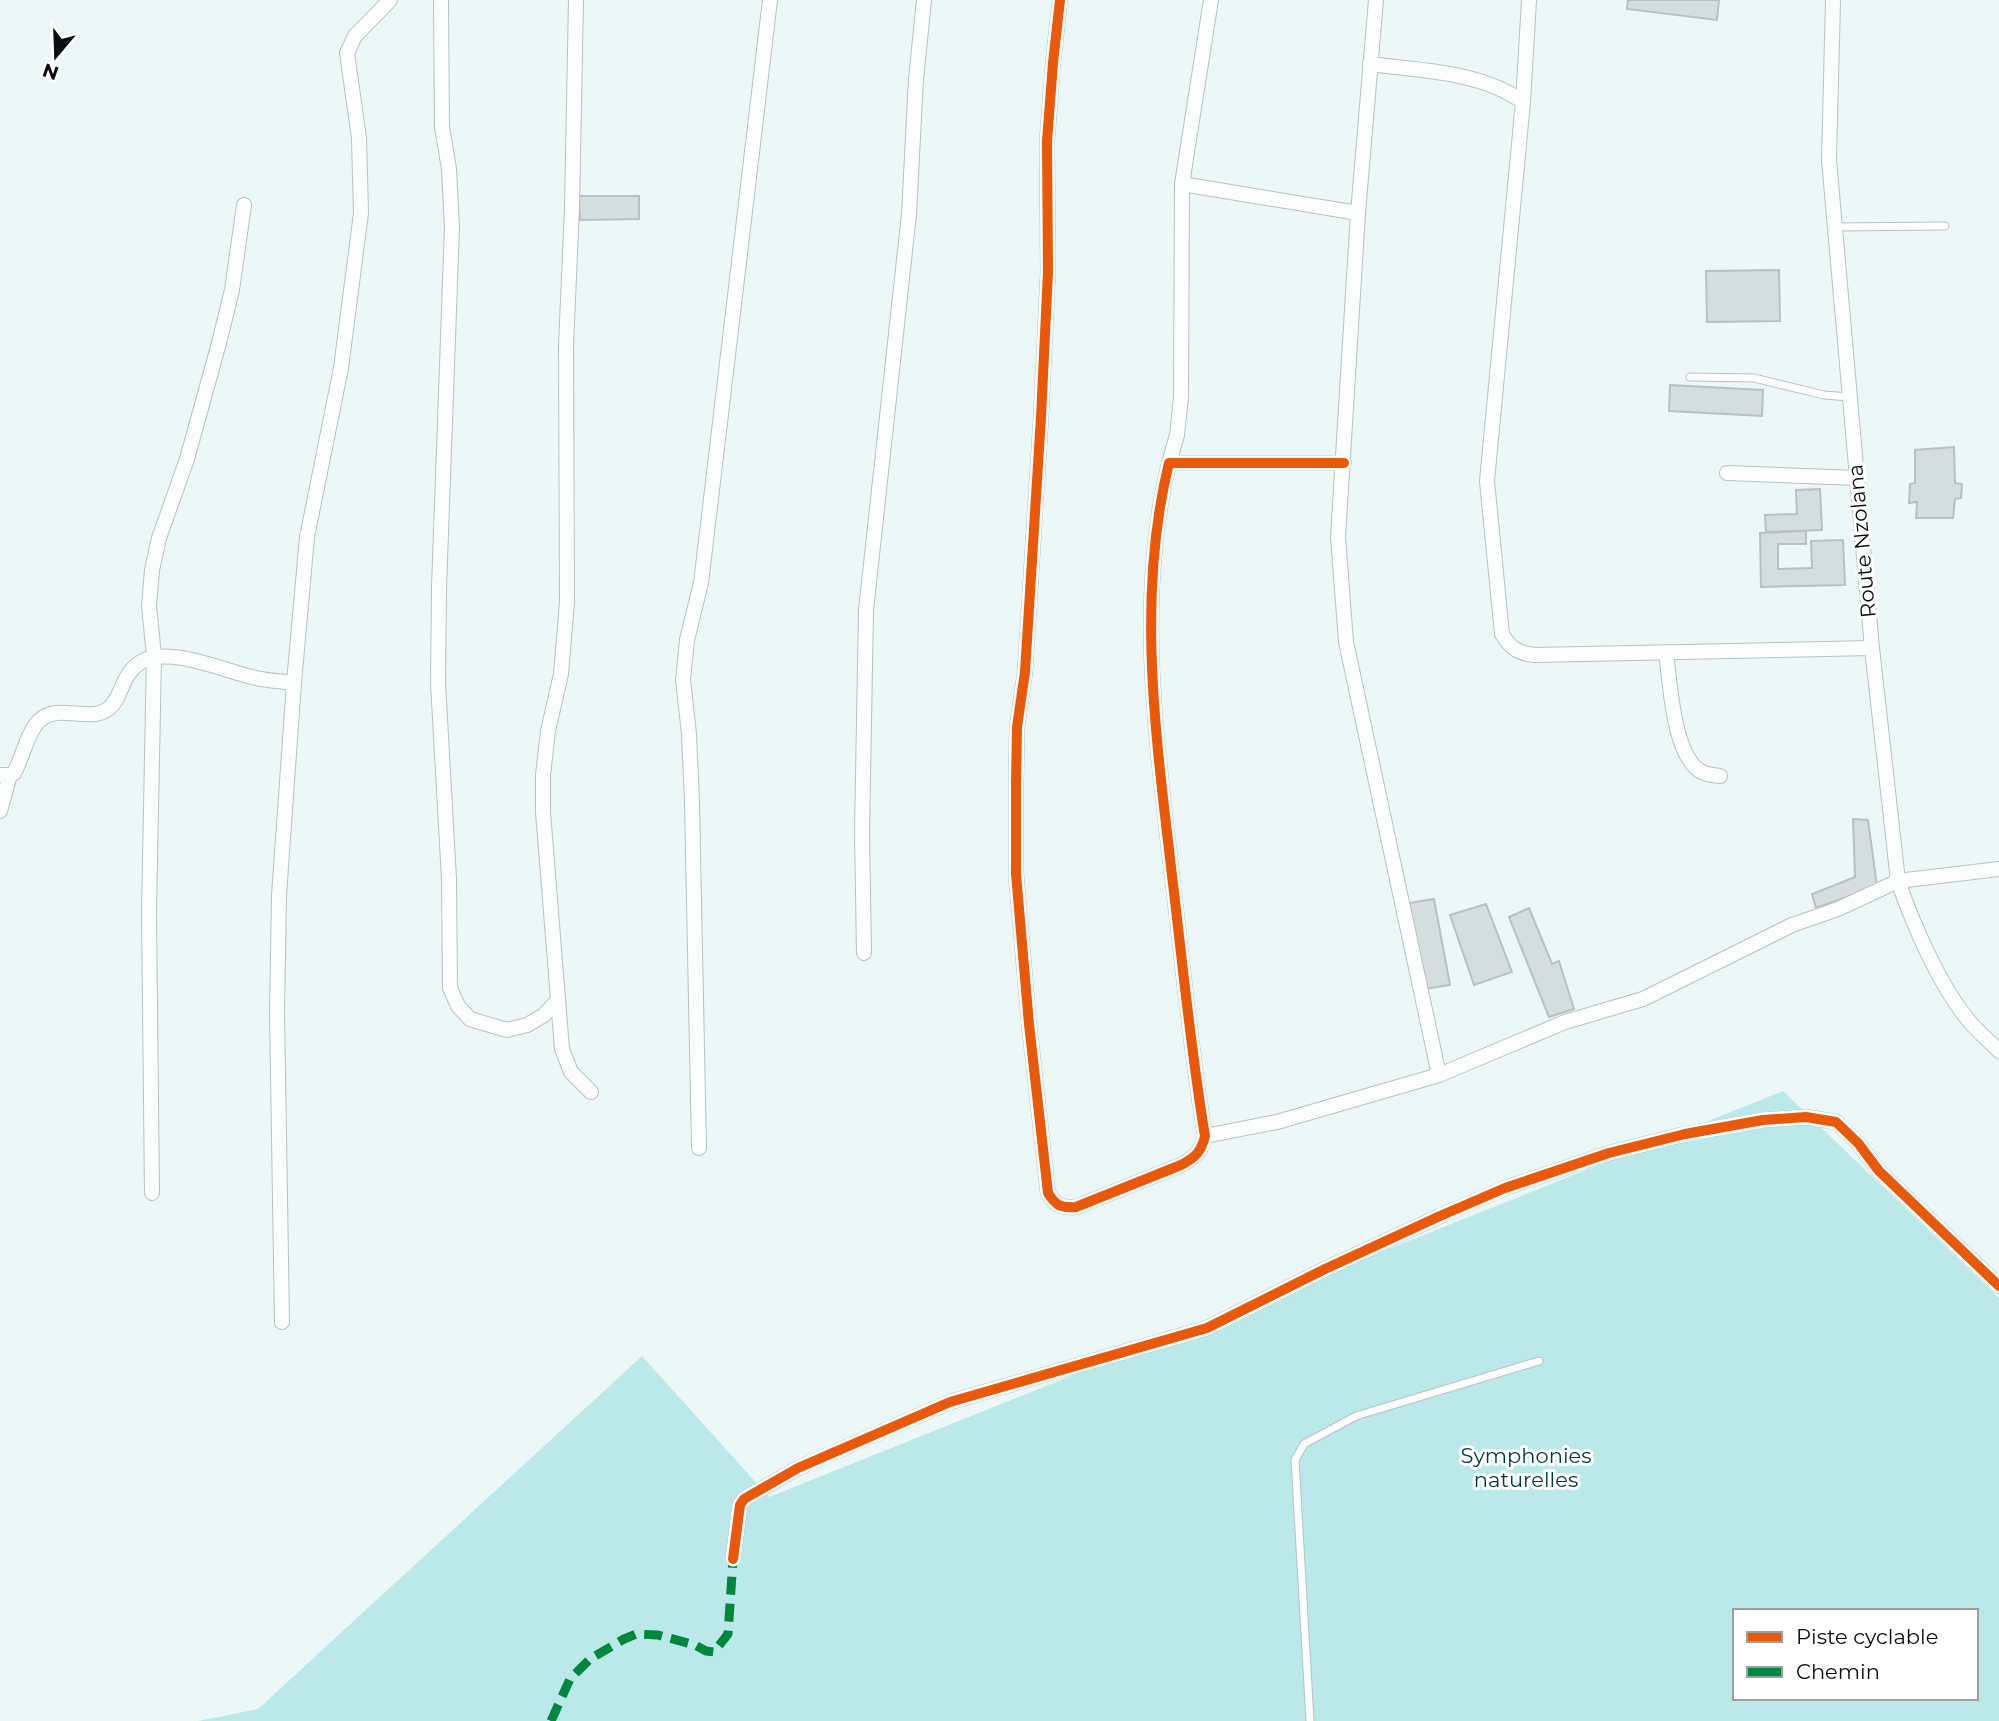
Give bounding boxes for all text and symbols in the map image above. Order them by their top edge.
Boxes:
north arrow [21,21,91,91]
text: N [40,58,62,85]
street label: Route Nzolana [1842,463,1881,619]
park label: Symphonies naturelles [1461,1443,1591,1492]
legend [1733,1609,1978,1700]
text: Piste cyclable [1796,1624,1938,1649]
text: Chemin [1796,1659,1880,1684]

